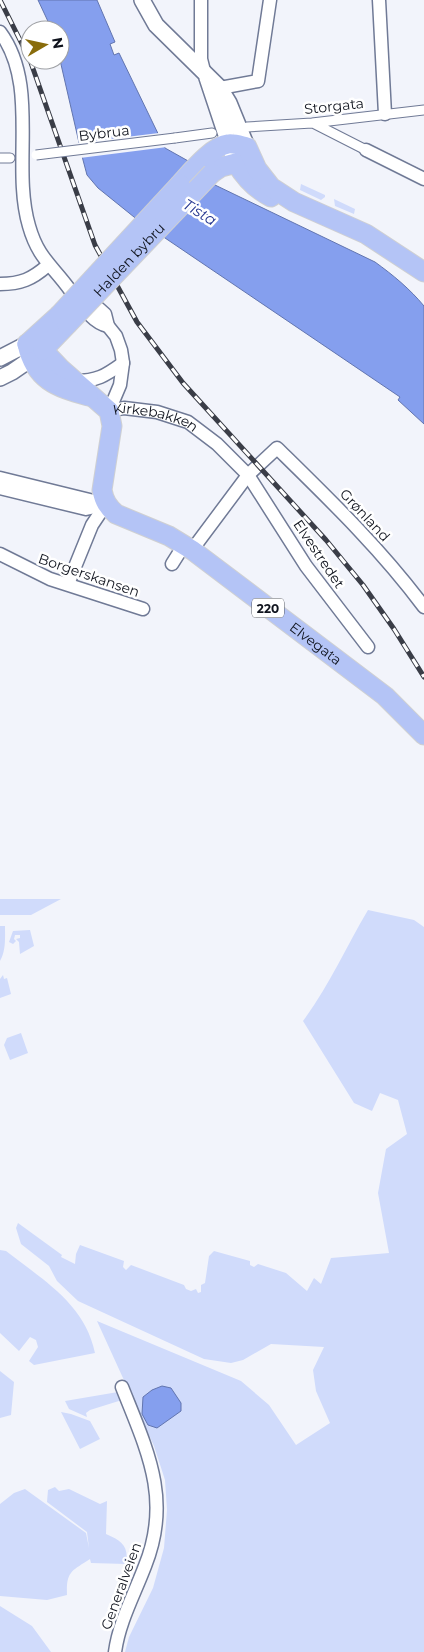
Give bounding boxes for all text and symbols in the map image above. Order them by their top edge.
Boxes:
north arrow [20,20,70,70]
text: N [48,36,68,50]
street label: Storgata [303,94,365,118]
street label: Bybrua [78,121,130,145]
water label: Tista [180,194,220,230]
street label: Halden bybru [89,219,169,301]
street label: Kirkebakken [111,399,202,436]
street label: Grønland [336,485,394,545]
street label: Elvestredet [289,516,349,592]
street label: Borgerskansen [36,549,142,601]
road number: 220 [252,598,284,618]
street label: Elvegata [286,618,345,669]
street label: Generalveien [97,1540,145,1632]

